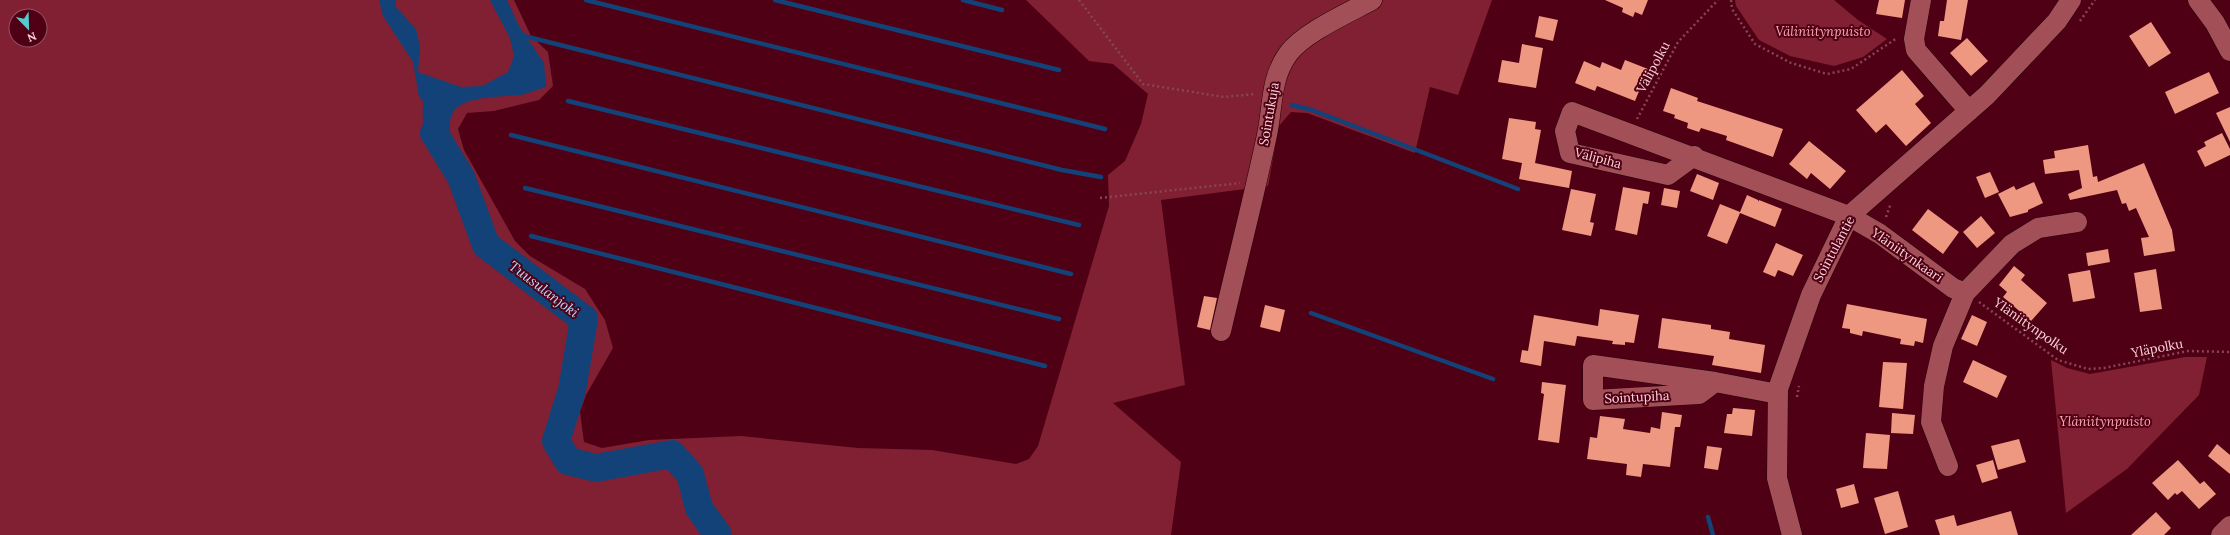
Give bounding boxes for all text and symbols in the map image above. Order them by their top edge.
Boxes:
north arrow [8,8,48,48]
park label: Väliniitynpuisto [1775,23,1871,40]
text: N [25,29,39,46]
street label: Välipolku [1632,38,1674,96]
street label: Sointukuja [1255,81,1283,147]
street label: Välipiha [1572,143,1624,172]
street label: Sointulantie [1809,213,1859,285]
street label: Yläniitynkaari [1867,223,1946,286]
water label: Tuusulanjoki [505,257,583,321]
street label: Yläniitynpolku [1989,293,2072,358]
street label: Yläpolku [2129,335,2185,362]
street label: Sointupiha [1604,387,1670,407]
park label: Yläniitynpuisto [2059,413,2151,430]

